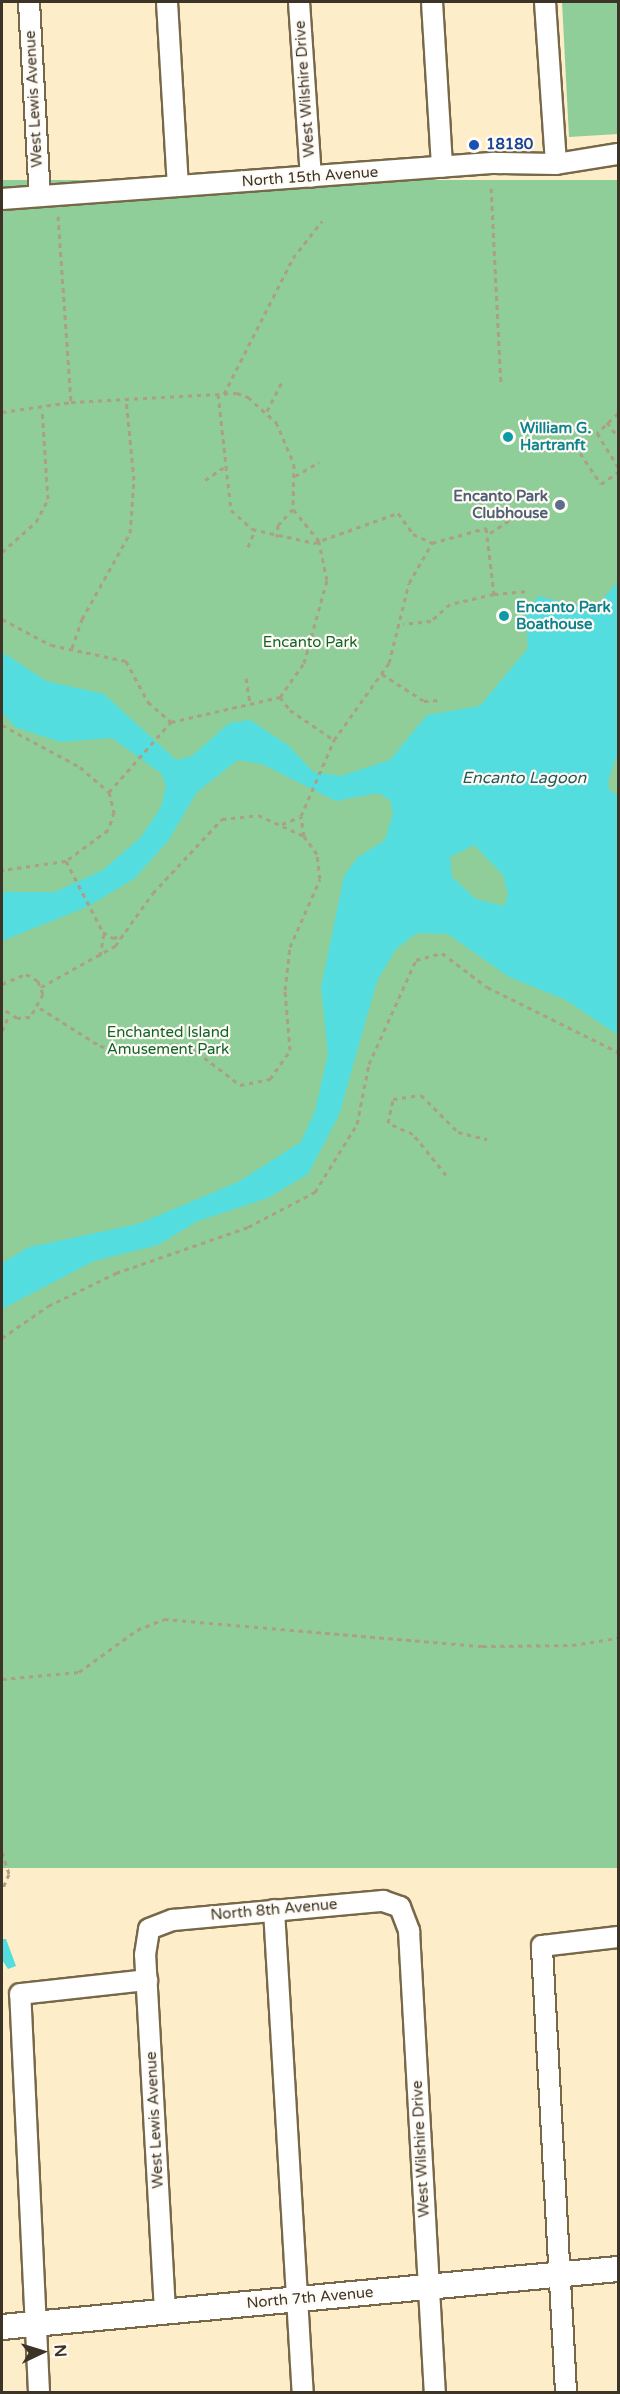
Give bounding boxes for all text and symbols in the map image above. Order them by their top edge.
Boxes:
street label: West Wilshire Drive [291,20,319,158]
street label: West Lewis Avenue [21,30,47,168]
place label: 18180 [486,136,533,154]
marker: 18180 [467,138,481,152]
street label: North 15th Avenue [241,163,379,191]
place label: William G. Hartranft [520,419,591,454]
marker: William G. Hartranft [501,430,515,444]
place label: Encanto Park Clubhouse [453,487,548,522]
marker: Encanto Park Clubhouse [553,498,567,512]
place label: Encanto Park Boathouse [516,598,611,633]
marker: Encanto Park Boathouse [497,609,511,623]
park label: Encanto Park [263,634,357,652]
water label: Encanto Lagoon [462,768,586,788]
park label: Enchanted Island Amusement Park [107,1023,229,1058]
street label: North 8th Avenue [210,1895,338,1925]
street label: West Lewis Avenue [142,2051,168,2189]
street label: West Wilshire Drive [408,2080,434,2218]
street label: North 7th Avenue [246,2283,374,2313]
north arrow [12,2322,72,2382]
text: N [50,2344,70,2358]

